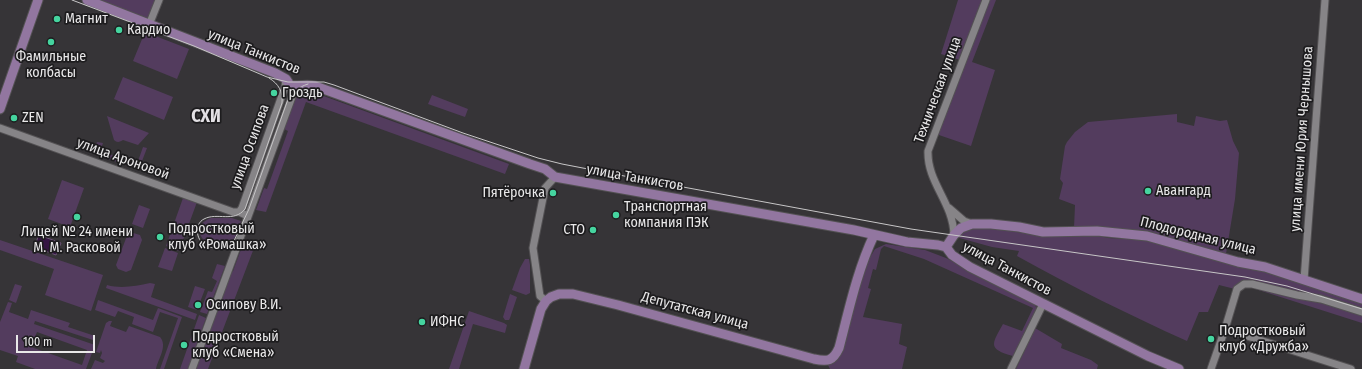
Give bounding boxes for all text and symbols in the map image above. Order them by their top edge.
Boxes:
place label: Магнит [65,11,108,27]
marker: Магнит [52,14,62,24]
place label: Кардио [127,22,170,38]
marker: Кардио [114,25,124,35]
street label: улица Танкистов [205,26,303,78]
street label: Техническая улица [911,35,965,145]
marker: Фамильные колбасы [46,37,56,47]
street label: улица имени Юрия Чернышова [1287,46,1317,232]
place label: Фамильные колбасы [16,49,86,82]
place label: Гроздь [282,85,323,101]
marker: Гроздь [269,88,279,98]
street label: улица Осипова [227,102,273,192]
district label: СХИ [191,106,221,128]
place label: ZEN [22,110,44,126]
marker: ZEN [9,113,19,123]
street label: улица Ароновой [74,134,172,184]
street label: улица Танкистов [585,161,685,195]
place label: Авангард [1156,183,1211,199]
place label: Пятёрочка [482,185,545,201]
marker: Авангард [1143,186,1153,196]
marker: Пятёрочка [548,188,558,198]
place label: Транспортная компания ПЭК [624,199,708,232]
marker: Транспортная компания ПЭК [611,210,621,220]
marker: Лицей № 24 имени М. М. Расковой [72,212,82,222]
street label: Плодородная улица [1138,214,1258,258]
place label: Подростковый клуб «Ромашка» [168,221,266,254]
place label: СТО [563,222,585,238]
place label: Лицей № 24 имени М. М. Расковой [21,224,133,256]
marker: СТО [588,225,598,235]
marker: Подростковый клуб «Ромашка» [155,232,165,242]
street label: улица Танкистов [960,239,1054,299]
street label: Депутатская улица [640,289,750,333]
place label: Осипову В.И. [206,297,282,313]
marker: Осипову В.И. [193,300,203,310]
place label: ИФНС [430,314,464,330]
marker: ИФНС [417,317,427,327]
place label: Подростковый клуб «Дружба» [1219,323,1309,356]
scale bar [18,327,97,353]
place label: Подростковый клуб «Смена» [192,329,279,362]
marker: Подростковый клуб «Дружба» [1206,334,1216,344]
text: 100 m [23,335,52,349]
marker: Подростковый клуб «Смена» [179,340,189,350]

